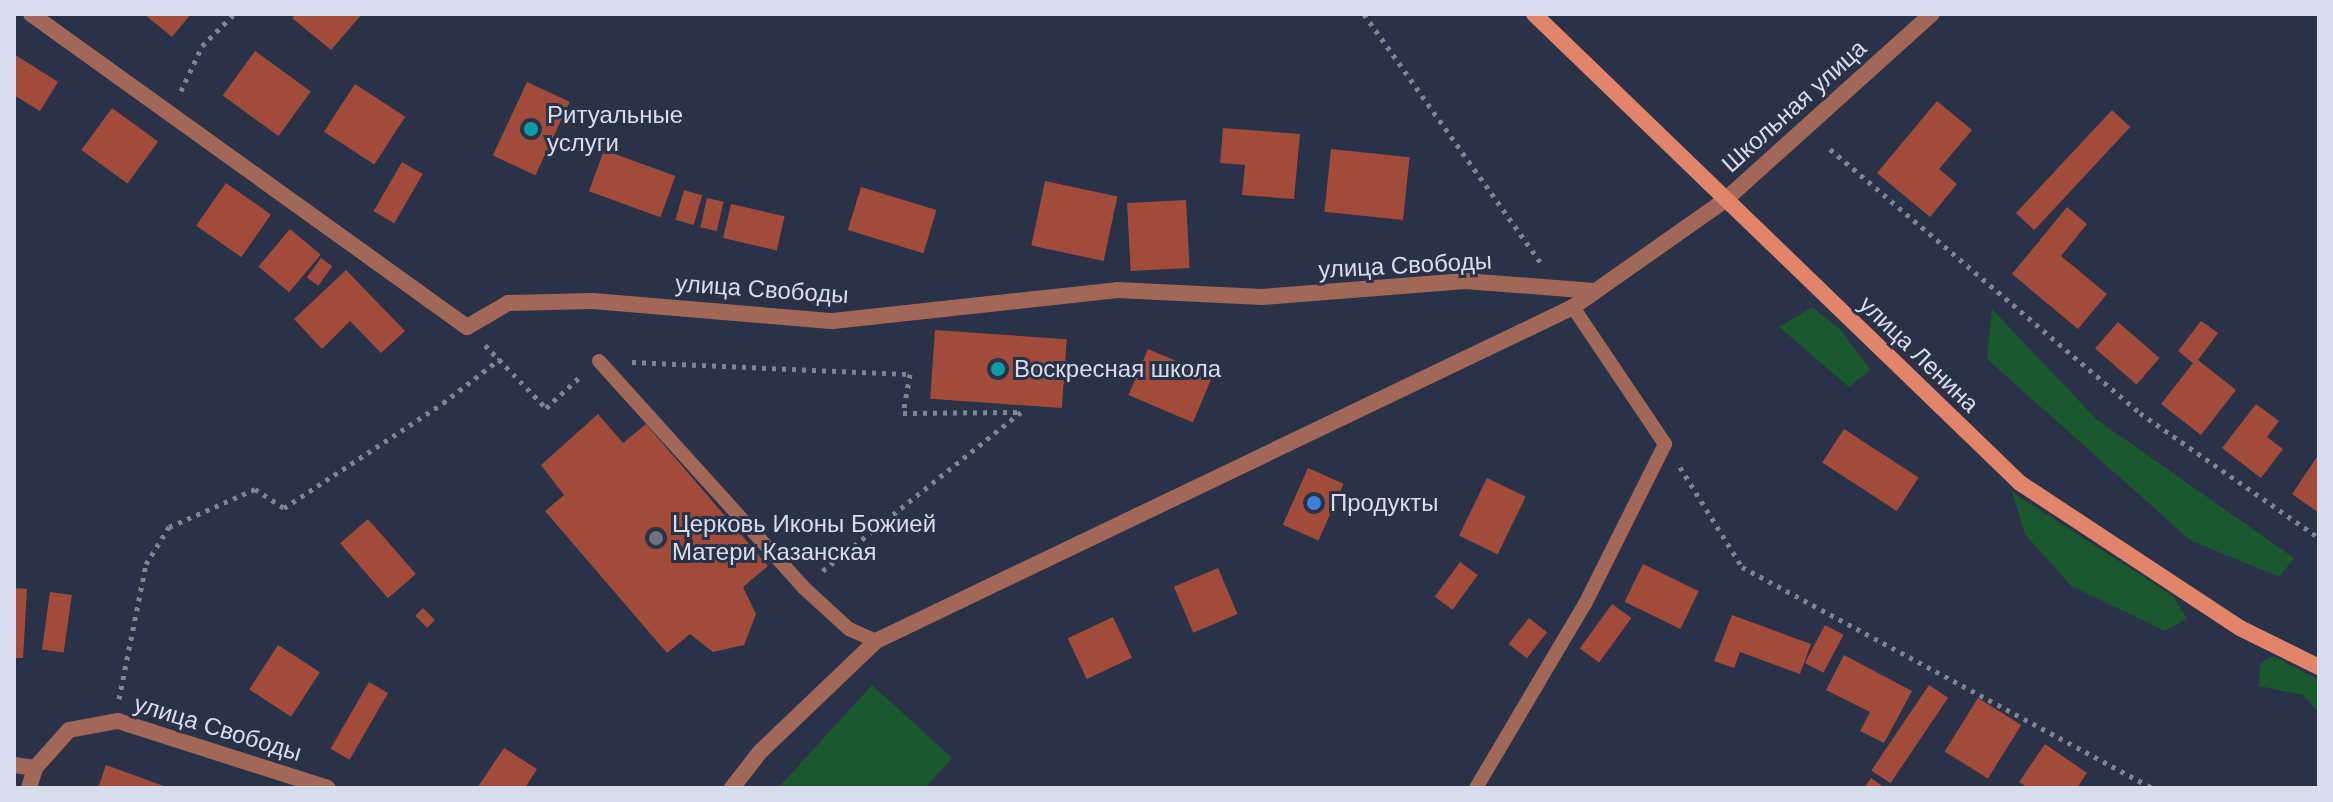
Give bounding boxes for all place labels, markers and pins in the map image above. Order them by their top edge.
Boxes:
place label: Ритуальные услуги [547,101,683,157]
marker: Ритуальные услуги [522,120,540,138]
place label: Воскресная школа [1014,355,1221,383]
marker: Воскресная школа [989,360,1007,378]
place label: Продукты [1330,489,1438,517]
marker: Продукты [1305,494,1323,512]
place label: Церковь Иконы Божией Матери Казанская [672,510,936,566]
marker: Церковь Иконы Божией Матери Казанская [647,529,665,547]

